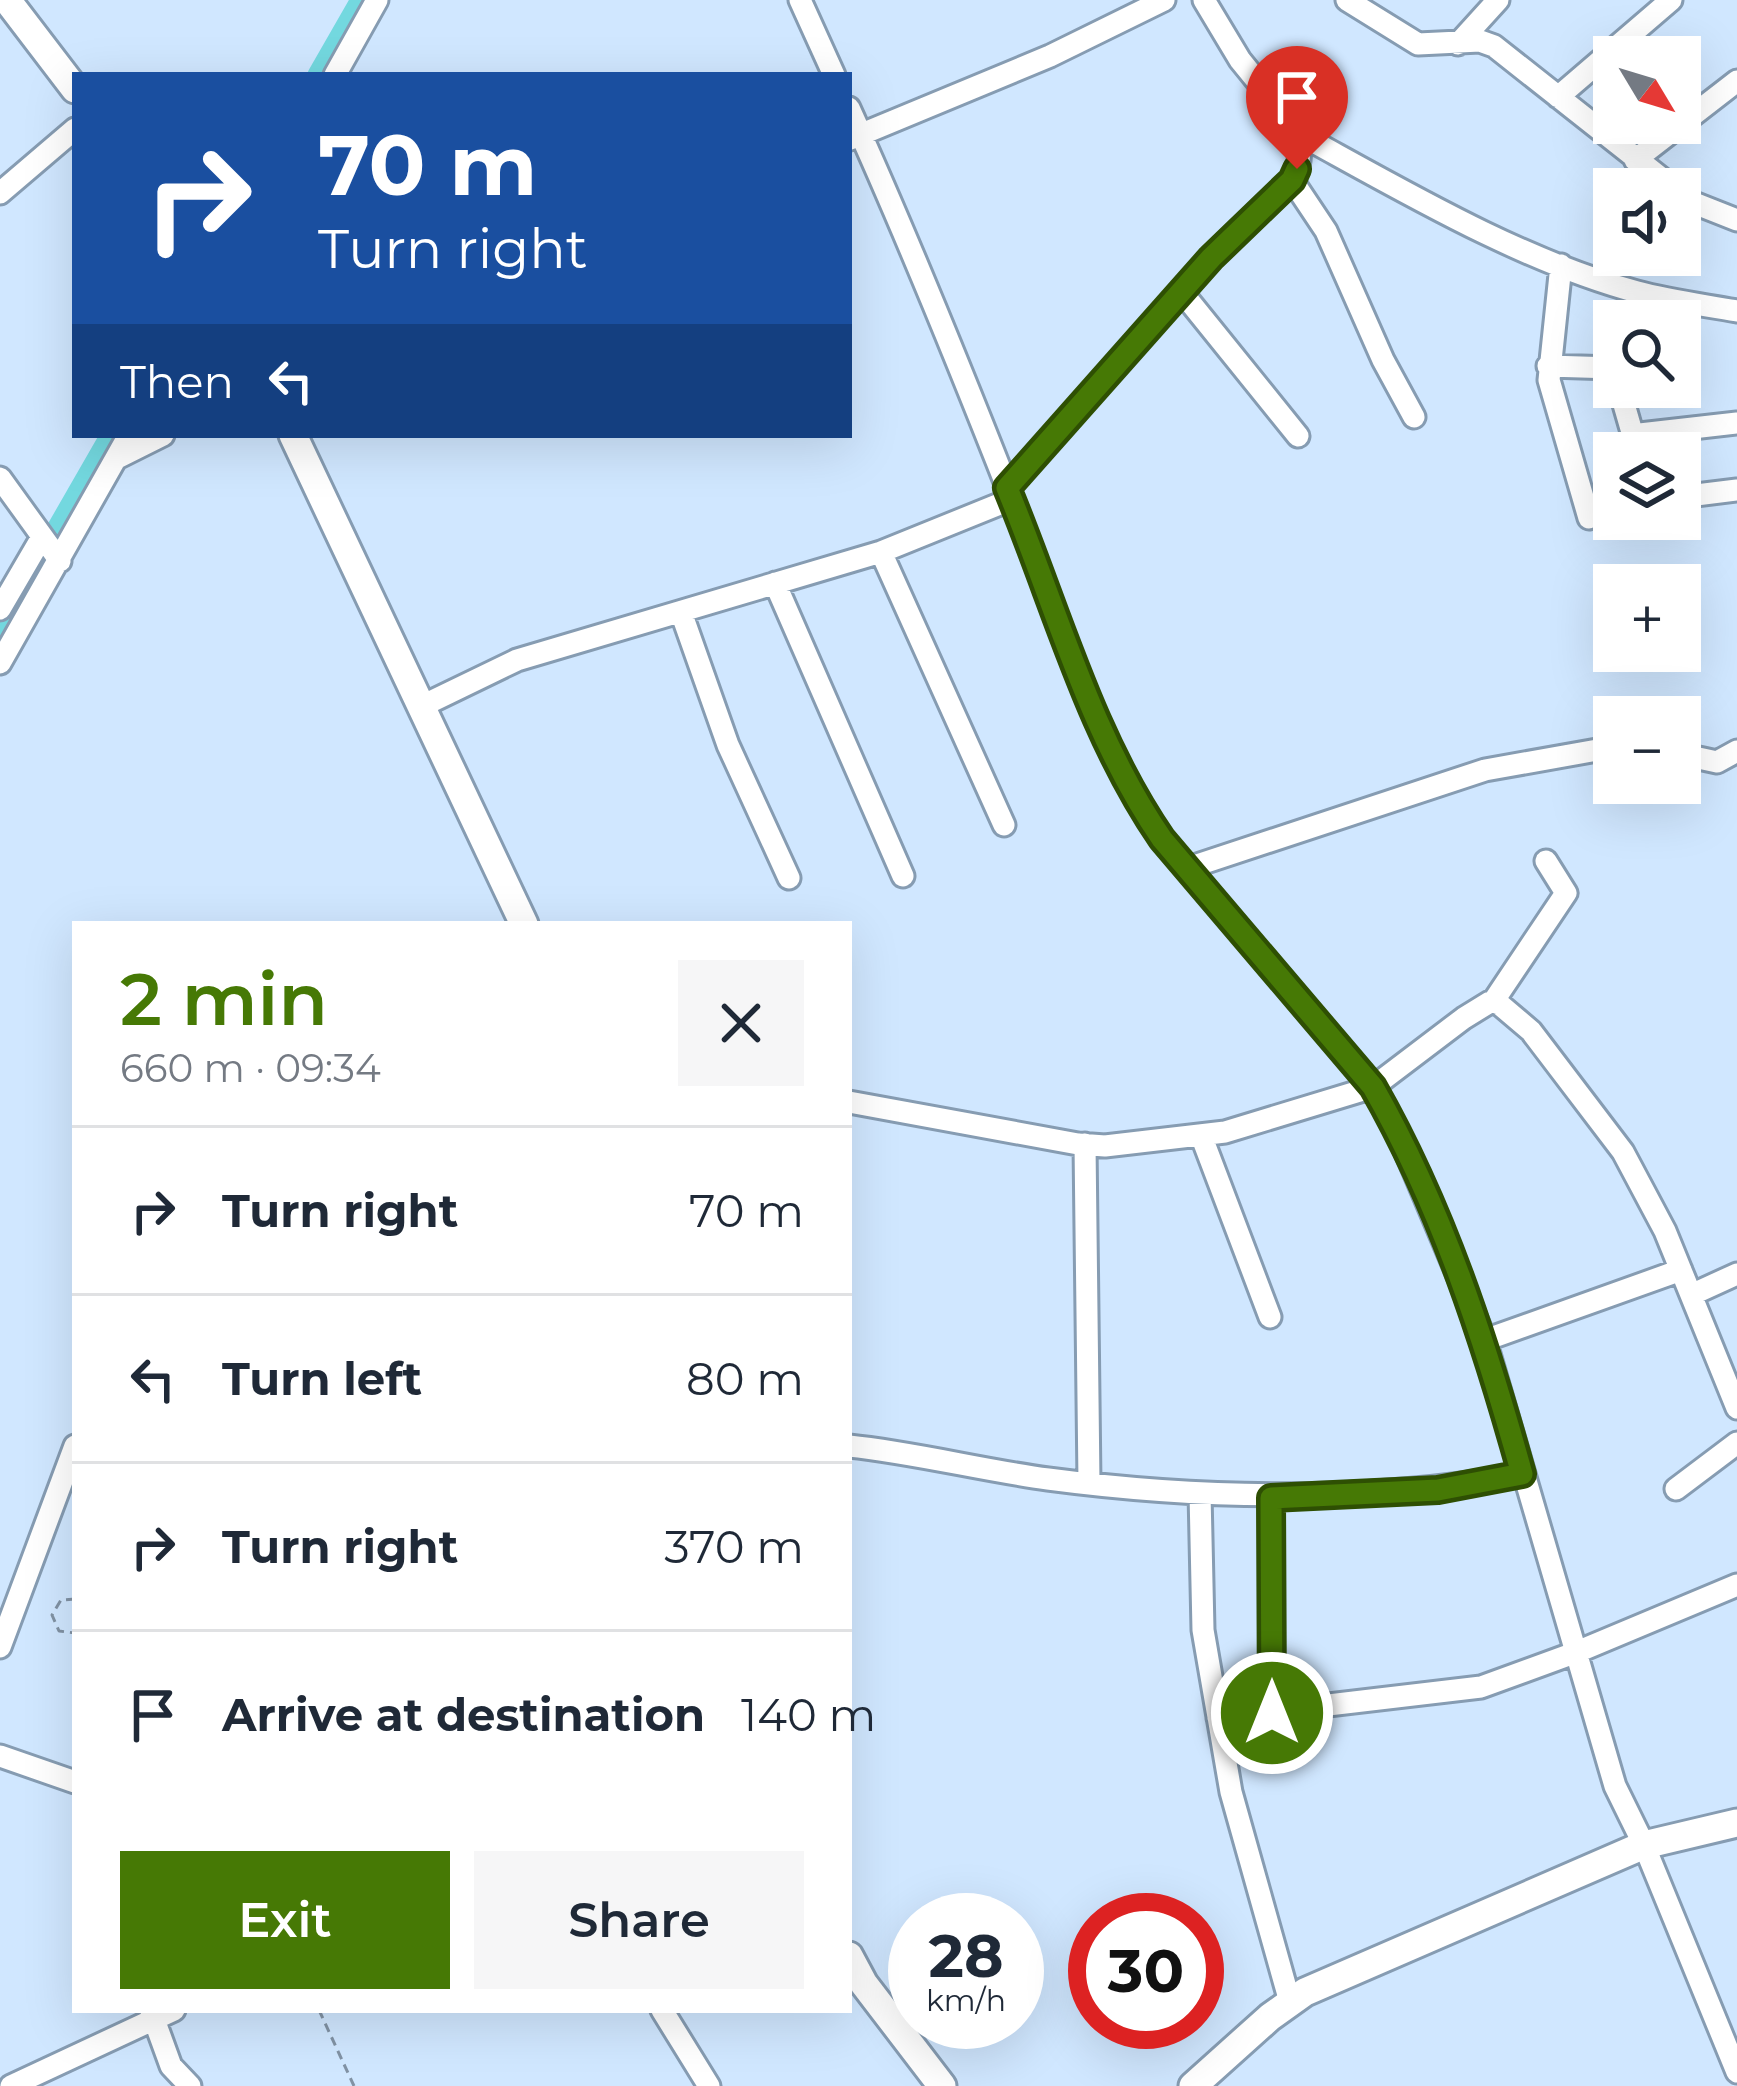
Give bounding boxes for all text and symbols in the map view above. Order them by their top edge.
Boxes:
north arrow [1593,36,1701,144]
map controls [1593,36,1701,804]
pin [1246,46,1348,169]
icon: arrive [1264,64,1330,130]
text: 70 m [318,114,537,216]
icon: right [120,120,276,276]
button: sound [1593,168,1701,276]
text: Turn right [318,216,588,282]
button: search [1593,300,1701,408]
icon: left [258,348,324,414]
text: Then [120,354,234,409]
button: layers [1593,432,1701,540]
button: + [1593,564,1701,672]
button: − [1593,696,1701,804]
text: 2 min [120,955,328,1043]
button: close [678,960,804,1086]
text: 660 m · 09:34 [120,1044,381,1092]
icon: right [120,1178,186,1244]
text: Turn right [222,1183,458,1238]
text: 70 m [689,1183,804,1238]
icon: left [120,1346,186,1412]
text: Turn left [222,1351,422,1406]
text: 80 m [686,1351,804,1406]
icon: right [120,1514,186,1580]
text: Turn right [222,1519,458,1574]
text: 370 m [664,1519,804,1574]
position arrow [1209,1650,1335,1776]
icon: arrive [120,1682,186,1748]
text: Arrive at destination [222,1687,705,1742]
text: 140 m [741,1687,876,1742]
button: Exit [120,1851,450,1989]
button: Share [474,1851,804,1989]
speed limit sign: 30 [1068,1893,1224,2049]
text: 28 [929,1919,1004,1992]
text: km/h [926,1982,1006,2019]

